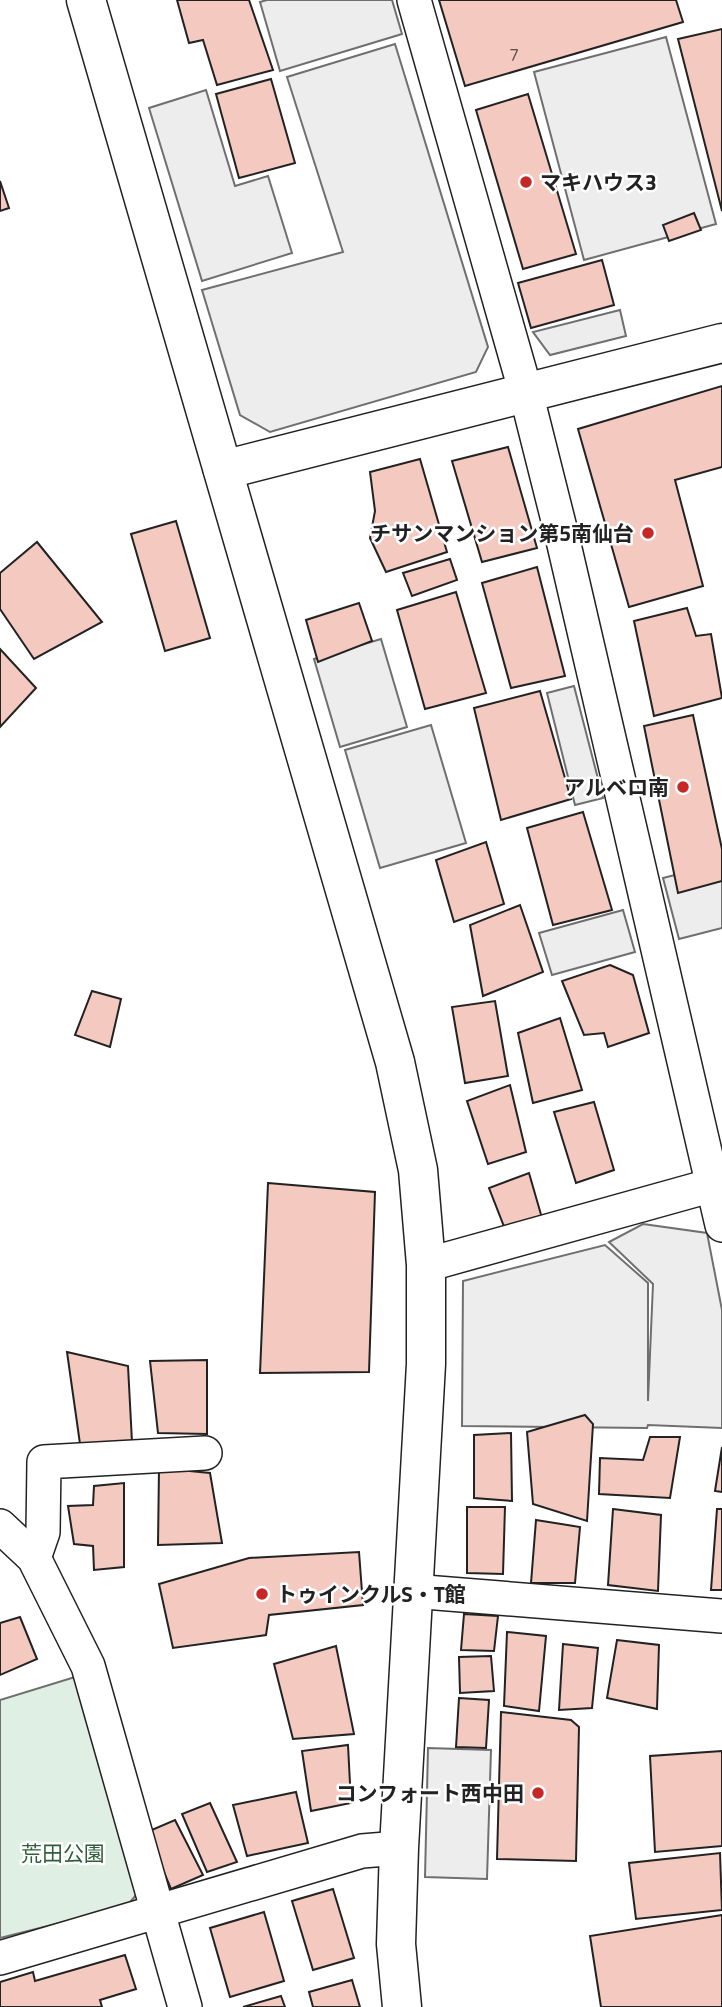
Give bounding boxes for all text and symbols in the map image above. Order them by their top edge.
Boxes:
house number: 7 [509,41,519,68]
place label: マキハウス3 [540,166,657,198]
marker: マキハウス3 [518,174,534,190]
place label: チサンマンション第5南仙台 [370,517,634,549]
marker: チサンマンション第5南仙台 [640,525,656,541]
place label: アルベロ南 [564,771,669,803]
marker: アルベロ南 [675,779,691,795]
place label: トゥインクルS・T館 [276,1578,466,1610]
marker: トゥインクルS・T館 [254,1586,270,1602]
place label: コンフォート西中田 [336,1777,524,1809]
marker: コンフォート西中田 [530,1785,546,1801]
park label: 荒田公園 [21,1837,105,1869]

